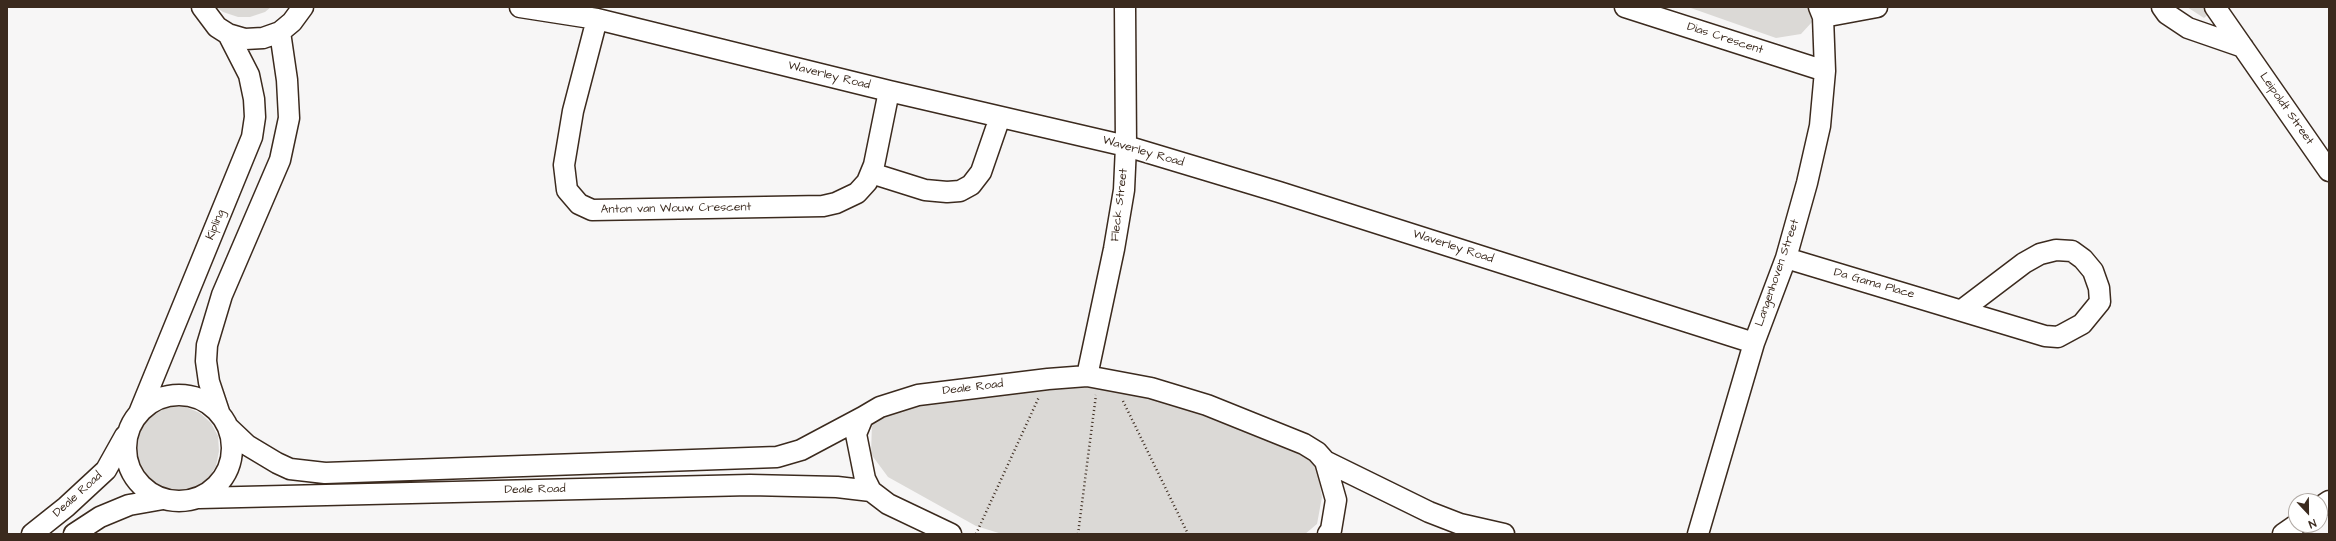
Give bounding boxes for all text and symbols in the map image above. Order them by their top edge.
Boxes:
street label: Dias Crescent [1685,20,1765,58]
street label: Waverley Road [786,59,872,93]
street label: Leipoldt Street [2256,70,2316,148]
street label: Waverley Road [1101,133,1185,171]
street label: Fleck Street [1108,168,1132,242]
street label: Anton van Wouw Crescent [601,200,751,218]
street label: Kipling [203,208,229,242]
street label: Langenhoven Street [1753,218,1803,328]
street label: Waverley Road [1411,227,1495,267]
street label: Da Gama Place [1832,266,1916,302]
street label: Deale Road [942,377,1004,399]
street label: Deale Road [50,469,106,521]
street label: Deale Road [504,482,566,498]
north arrow [2288,493,2328,533]
text: N [2306,515,2318,532]

